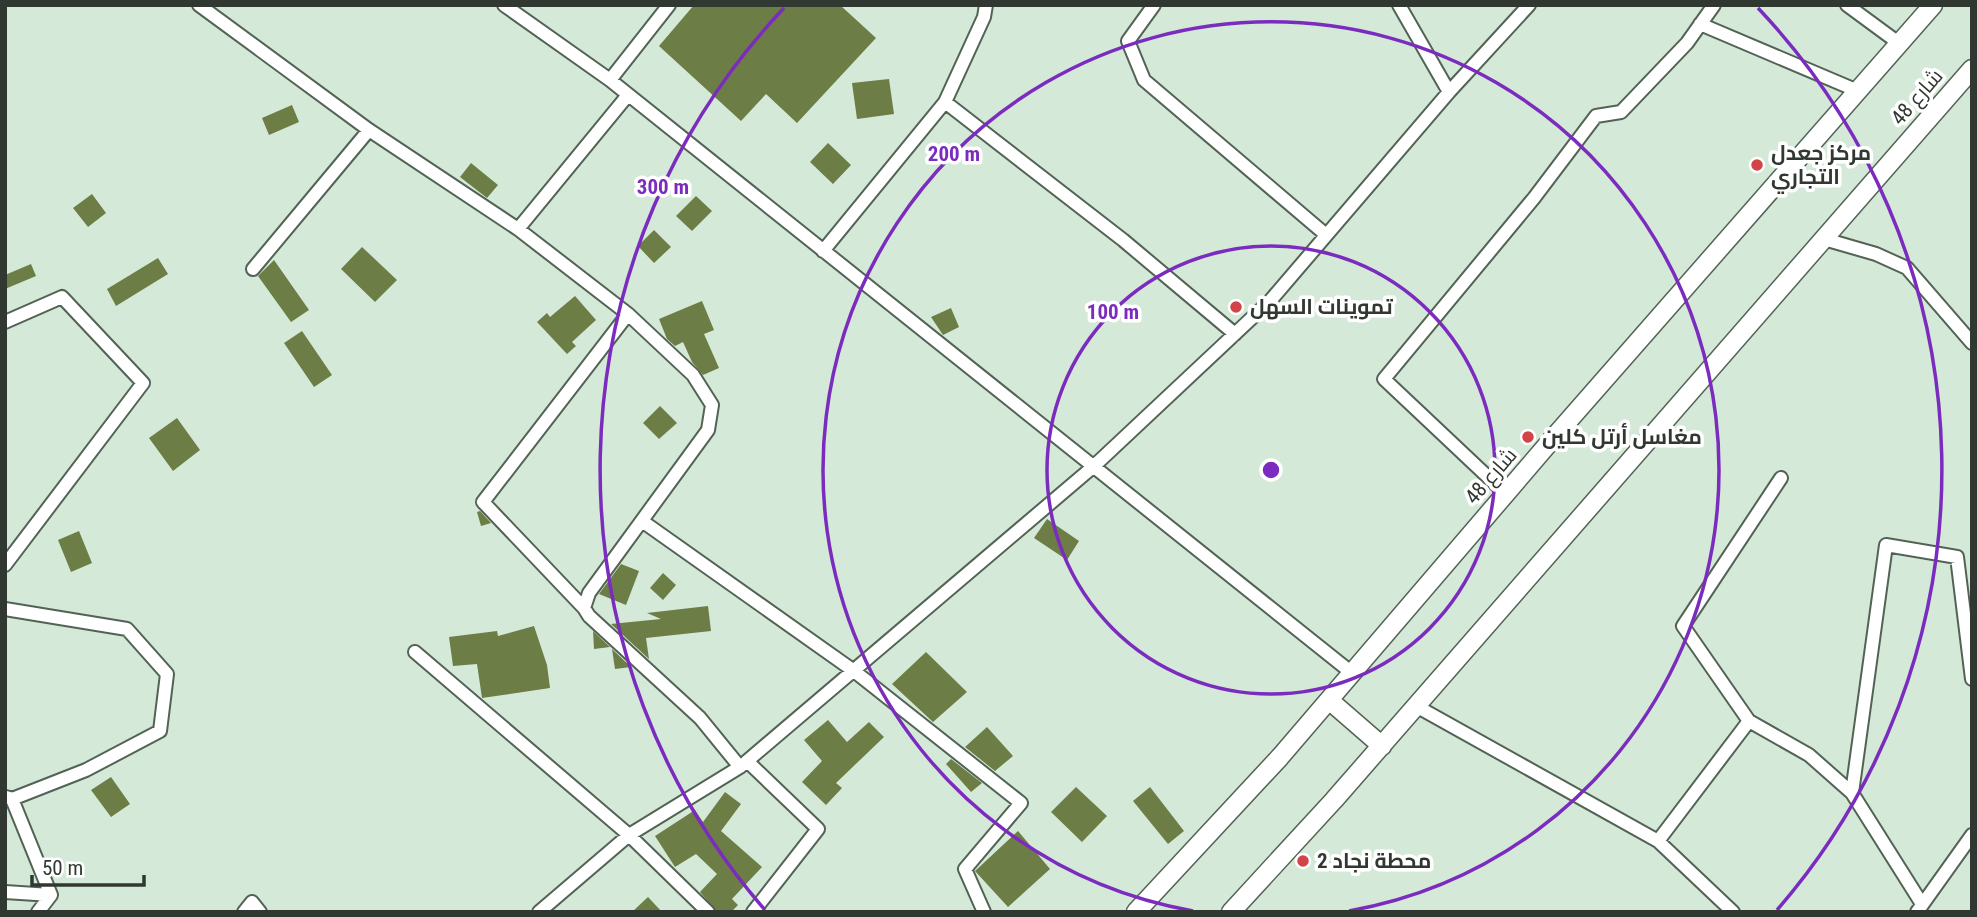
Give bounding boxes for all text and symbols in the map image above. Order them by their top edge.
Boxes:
street label: شارع 48 [1886,64,1949,131]
place label: مركز جعدل التجاري [1771,141,1871,194]
text: 200 m [928,142,980,166]
marker: مركز جعدل التجاري [1749,157,1765,173]
text: 300 m [637,175,689,199]
place label: تموينات السهل [1250,295,1394,320]
marker: تموينات السهل [1228,299,1244,315]
text: 100 m [1087,300,1139,324]
place label: مغاسل أرتل كلين [1542,423,1702,449]
marker: مغاسل أرتل كلين [1520,429,1536,445]
street label: شارع 48 [1460,443,1523,510]
centre of rings [1259,458,1283,482]
scale bar [32,844,144,888]
place label: محطة نجاد 2 [1317,849,1431,873]
marker: محطة نجاد 2 [1295,853,1311,869]
text: 50 m [42,856,83,880]

